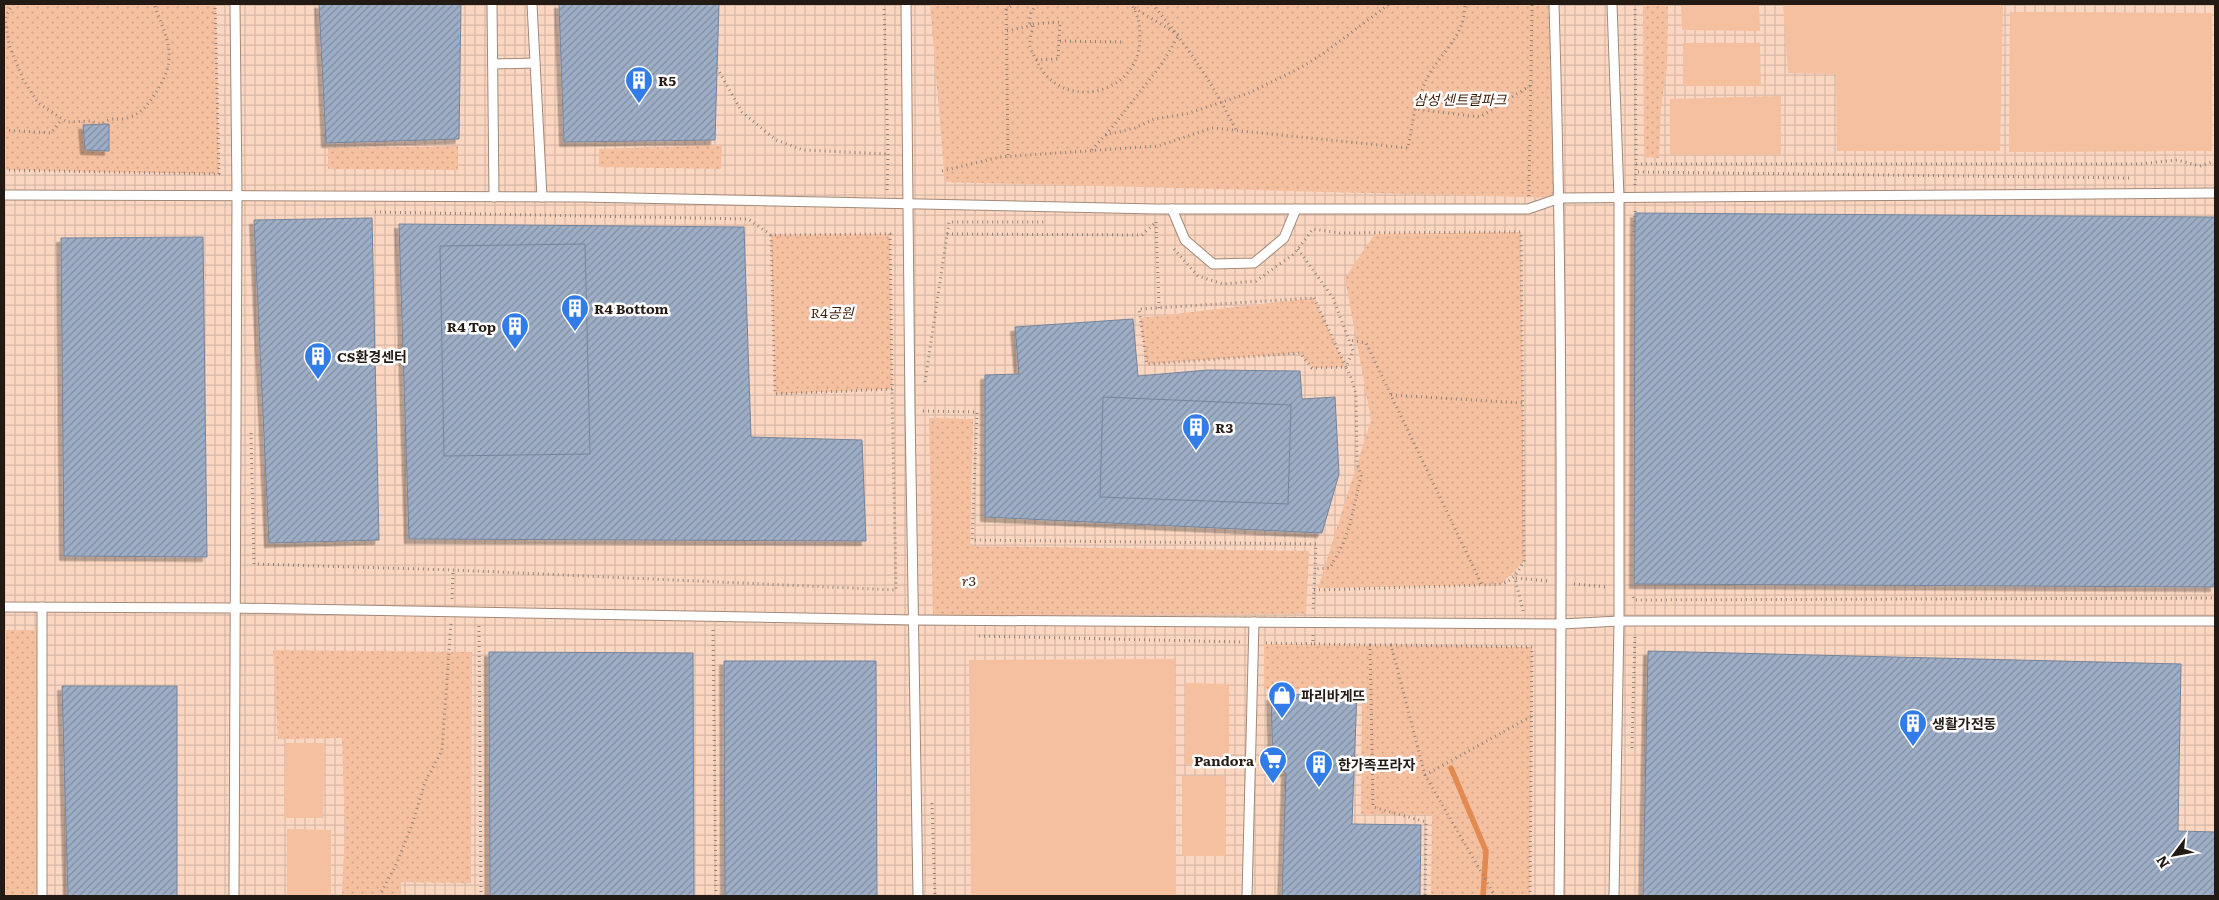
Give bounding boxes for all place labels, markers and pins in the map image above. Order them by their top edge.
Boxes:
building icon: R5 [624,65,654,104]
place label: R5 [658,70,676,90]
building icon: R4 Bottom [560,293,590,332]
place label: R4 Bottom [594,298,669,318]
building icon: R4 Top [500,311,530,350]
place label: R4 Top [447,316,496,336]
building icon: CS환경센터 [303,341,333,380]
place label: CS환경센터 [337,346,407,366]
building icon: R3 [1181,412,1211,451]
place label: R3 [1215,417,1233,437]
shop icon: 파리바게뜨 [1267,680,1297,719]
place label: 파리바게뜨 [1301,685,1366,705]
building icon: 생활가전동 [1898,708,1928,747]
place label: 생활가전동 [1932,713,1997,733]
supermarket icon: Pandora [1258,745,1288,784]
building icon: 한가족프라자 [1304,749,1334,788]
place label: Pandora [1194,750,1255,770]
place label: 한가족프라자 [1338,754,1415,774]

